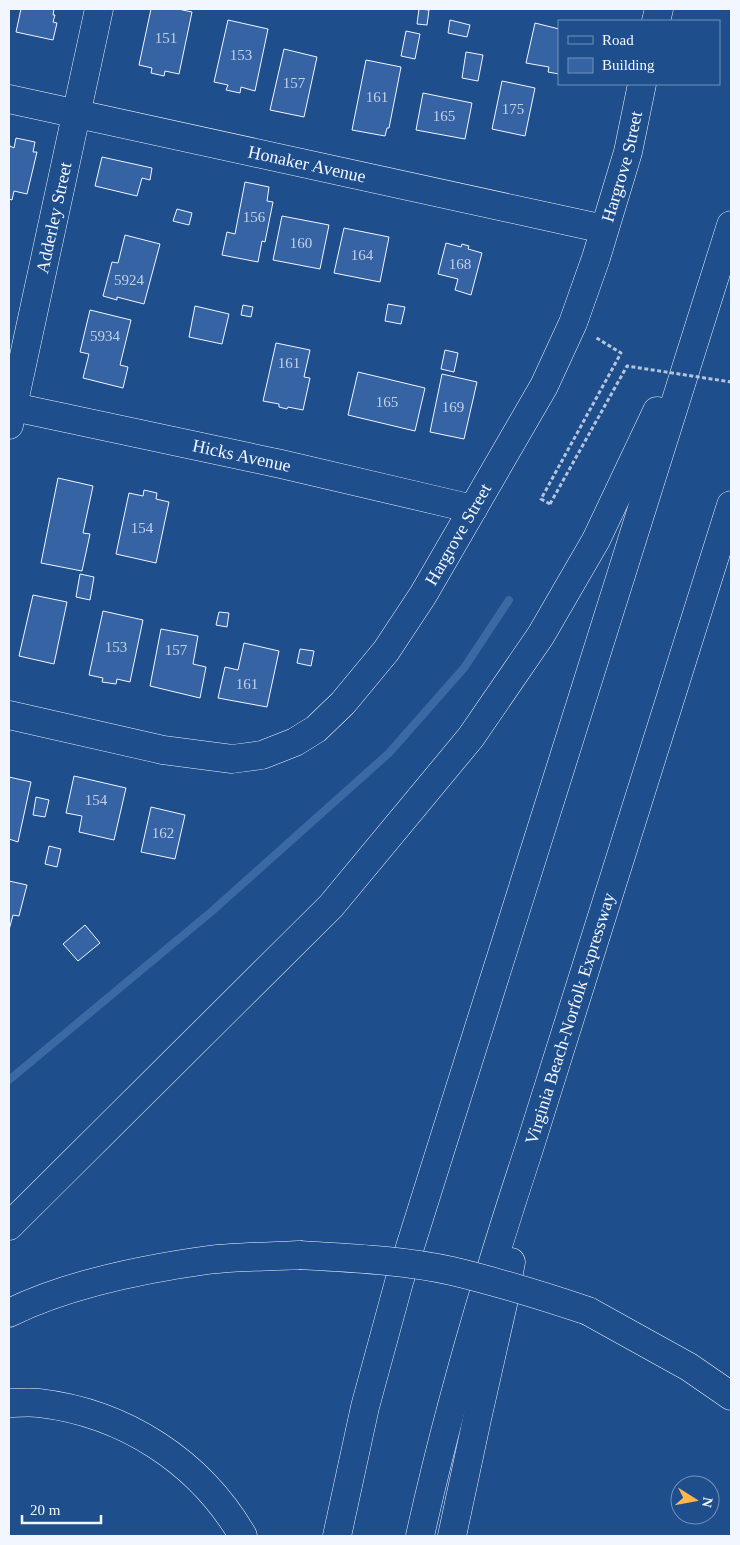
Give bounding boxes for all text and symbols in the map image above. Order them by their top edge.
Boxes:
legend [558,20,720,85]
house number: 151 [155,30,177,46]
text: Road [602,32,634,48]
house number: 153 [230,47,252,63]
text: Building [602,57,655,73]
house number: 157 [283,75,306,91]
house number: 161 [366,89,388,105]
house number: 175 [502,101,524,117]
house number: 165 [433,108,455,124]
street label: Hargrove Street [597,109,646,224]
street label: Honaker Avenue [246,142,368,187]
street label: Adderley Street [32,160,76,275]
house number: 156 [243,209,266,225]
house number: 160 [290,235,312,251]
house number: 164 [351,247,374,263]
house number: 168 [449,256,471,272]
house number: 5924 [114,272,145,288]
house number: 5934 [90,328,121,344]
house number: 161 [278,355,300,371]
house number: 165 [376,394,398,410]
house number: 169 [442,399,464,415]
street label: Hicks Avenue [191,435,293,476]
street label: Hargrove Street [421,480,495,589]
house number: 154 [131,520,154,536]
house number: 153 [105,639,127,655]
house number: 157 [165,642,188,658]
house number: 161 [236,676,258,692]
house number: 154 [85,792,108,808]
house number: 162 [152,825,174,841]
street label: Virginia Beach-Norfolk Expressway [521,890,619,1147]
north arrow [670,1475,720,1525]
scale bar [22,1492,101,1524]
text: N [699,1496,716,1509]
text: 20 m [30,1502,61,1518]

